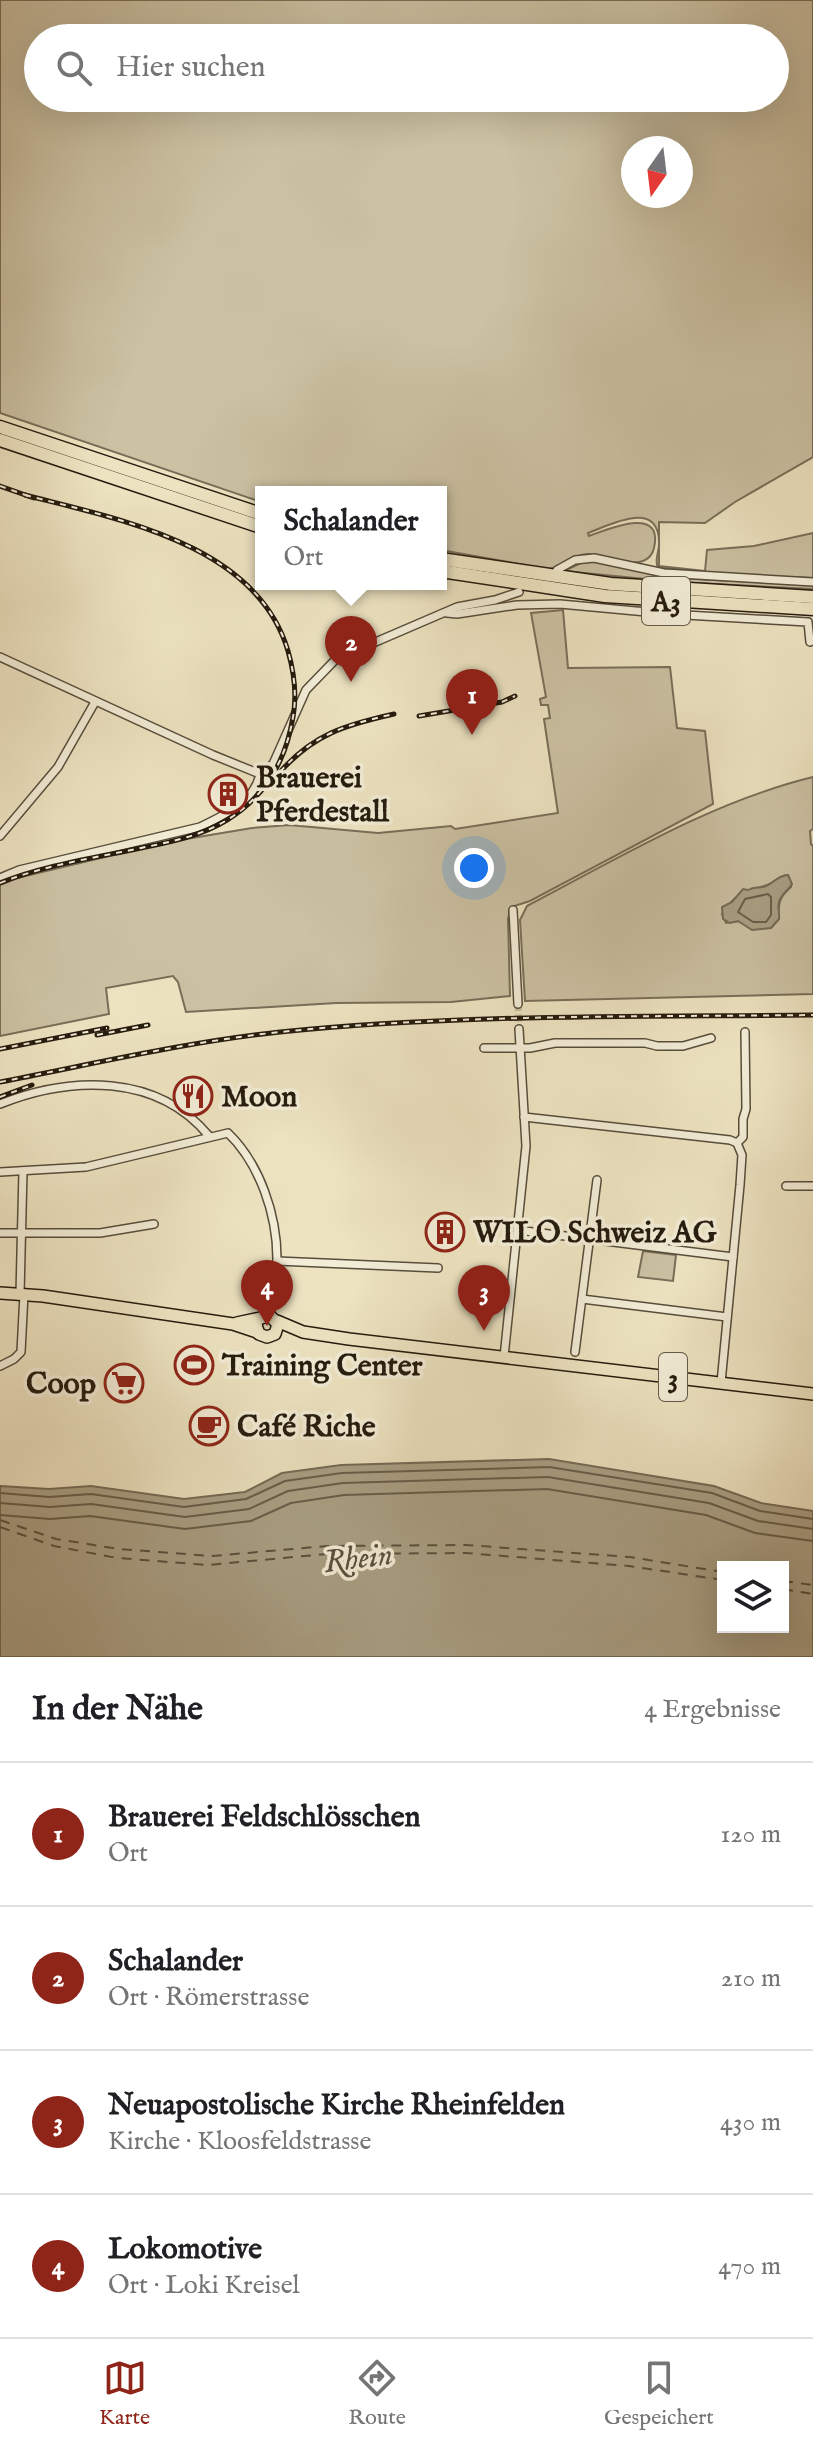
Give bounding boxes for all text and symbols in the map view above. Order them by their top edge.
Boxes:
search box [24,24,789,112]
icon: search [52,46,96,90]
text: Hier suchen [116,49,266,87]
north arrow [621,136,693,208]
popup [255,486,447,590]
text: Schalander [283,503,419,541]
text: Ort [283,541,323,574]
road number: A3 [642,577,690,625]
pin: 2 [325,616,377,682]
pin: 1 [446,669,498,735]
place label: Brauerei Pferdestall [256,760,390,832]
building icon: Brauerei Pferdestall [207,773,249,815]
your location [454,848,494,888]
restaurant icon: Moon [172,1075,214,1117]
place label: Moon [221,1079,297,1117]
building icon: WILO Schweiz AG [424,1211,466,1253]
place label: WILO Schweiz AG [472,1215,718,1253]
pin: 4 [241,1260,293,1326]
pin: 3 [458,1265,510,1331]
sports icon: Training Center [173,1344,215,1386]
place label: Training Center [221,1348,424,1386]
road number: 3 [659,1353,687,1401]
supermarket icon: Coop [103,1362,145,1404]
place label: Coop [26,1366,96,1404]
cafe icon: Café Riche [188,1405,230,1447]
place label: Café Riche [237,1409,376,1447]
water label: Rhein [321,1535,395,1584]
map controls [717,1561,789,1633]
button: layers [717,1561,789,1633]
text: In der Nähe [32,1688,203,1731]
text: 4 Ergebnisse [644,1693,781,1726]
text: Brauerei Feldschlösschen [108,1799,420,1837]
text: 1 [53,1818,63,1851]
text: 120 m [721,1818,781,1851]
text: Ort [108,1837,148,1870]
text: Schalander [108,1943,243,1981]
text: 2 [52,1962,64,1995]
text: 210 m [721,1962,781,1995]
text: Ort · Römerstrasse [108,1981,309,2014]
text: Neuapostolische Kirche Rheinfelden [108,2087,565,2125]
text: 3 [53,2106,63,2139]
text: 430 m [720,2106,781,2139]
text: Kirche · Kloosfeldstrasse [108,2125,371,2158]
text: Lokomotive [108,2231,262,2269]
text: 4 [52,2250,64,2283]
text: 470 m [718,2250,781,2283]
text: Ort · Loki Kreisel [108,2269,300,2302]
tab: Karte [99,2356,150,2432]
tab: Route [348,2356,406,2432]
tab: Gespeichert [604,2356,714,2432]

